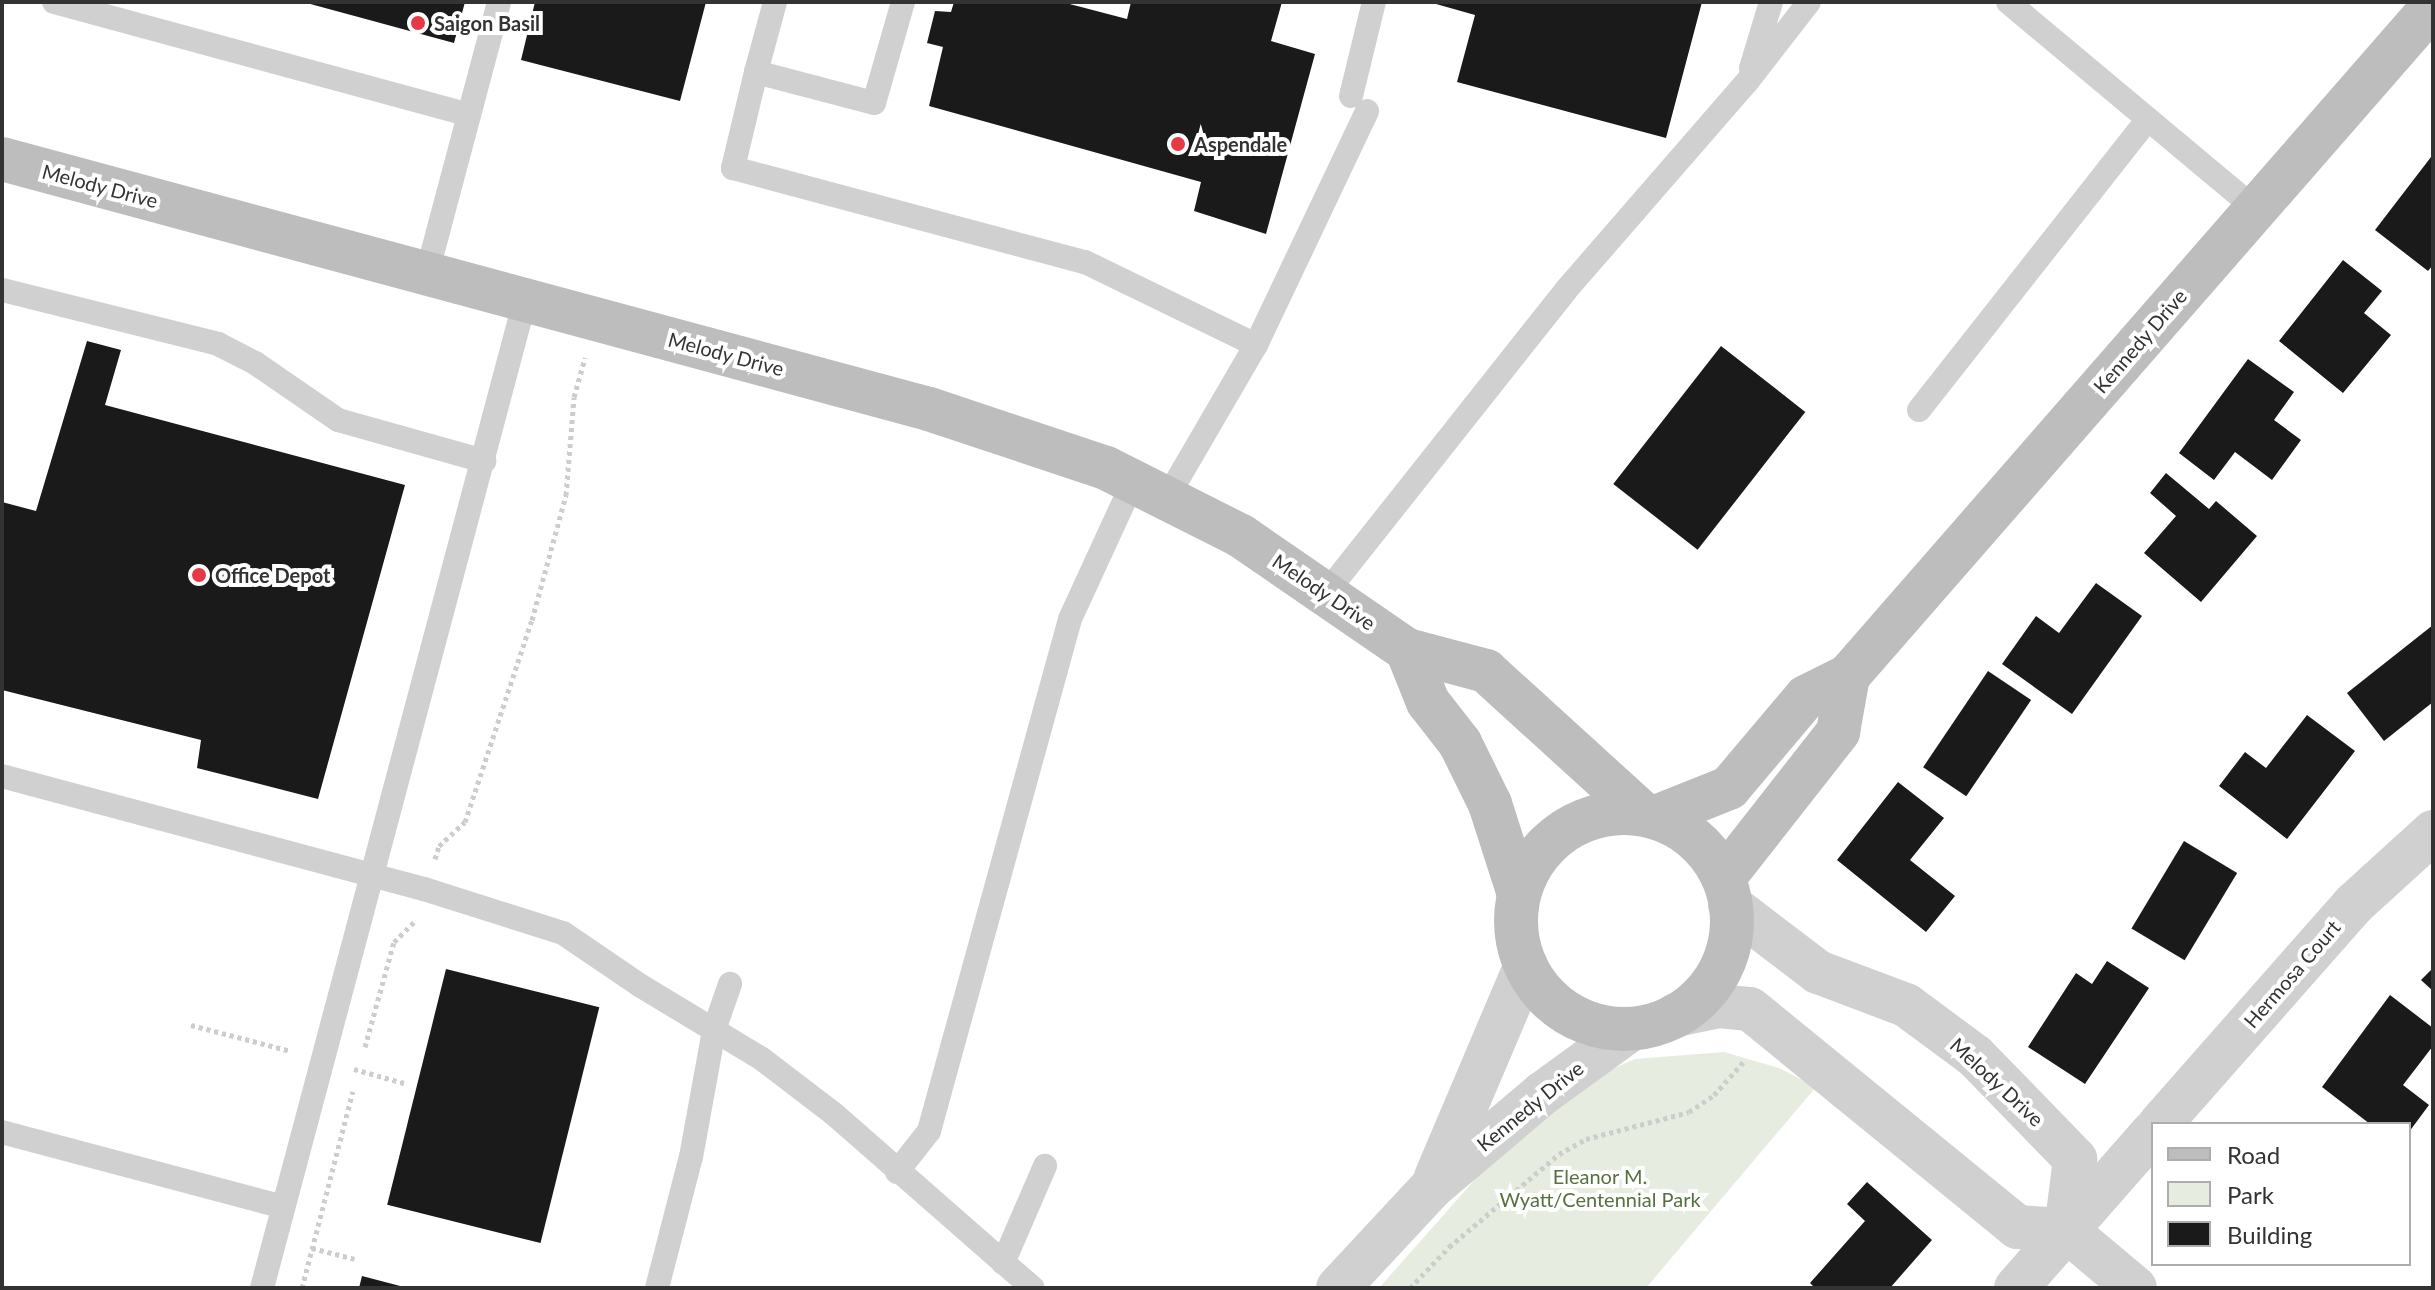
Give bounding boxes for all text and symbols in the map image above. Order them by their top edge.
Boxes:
place label: Saigon Basil [434,11,540,35]
marker: Saigon Basil [409,14,427,32]
place label: Aspendale [1194,132,1287,156]
marker: Aspendale [1169,135,1187,153]
street label: Melody Drive [39,159,161,213]
street label: Kennedy Drive [2088,284,2192,398]
street label: Melody Drive [665,327,787,381]
street label: Melody Drive [1268,549,1380,635]
place label: Office Depot [215,563,330,587]
marker: Office Depot [190,566,208,584]
street label: Hermosa Court [2239,915,2345,1033]
street label: Melody Drive [1945,1033,2049,1131]
street label: Kennedy Drive [1472,1056,1588,1156]
legend [2151,1122,2411,1266]
text: Road [2227,1140,2280,1169]
park label: Eleanor M. Wyatt/Centennial Park [1499,1164,1701,1211]
text: Park [2227,1180,2274,1209]
text: Building [2227,1220,2312,1249]

